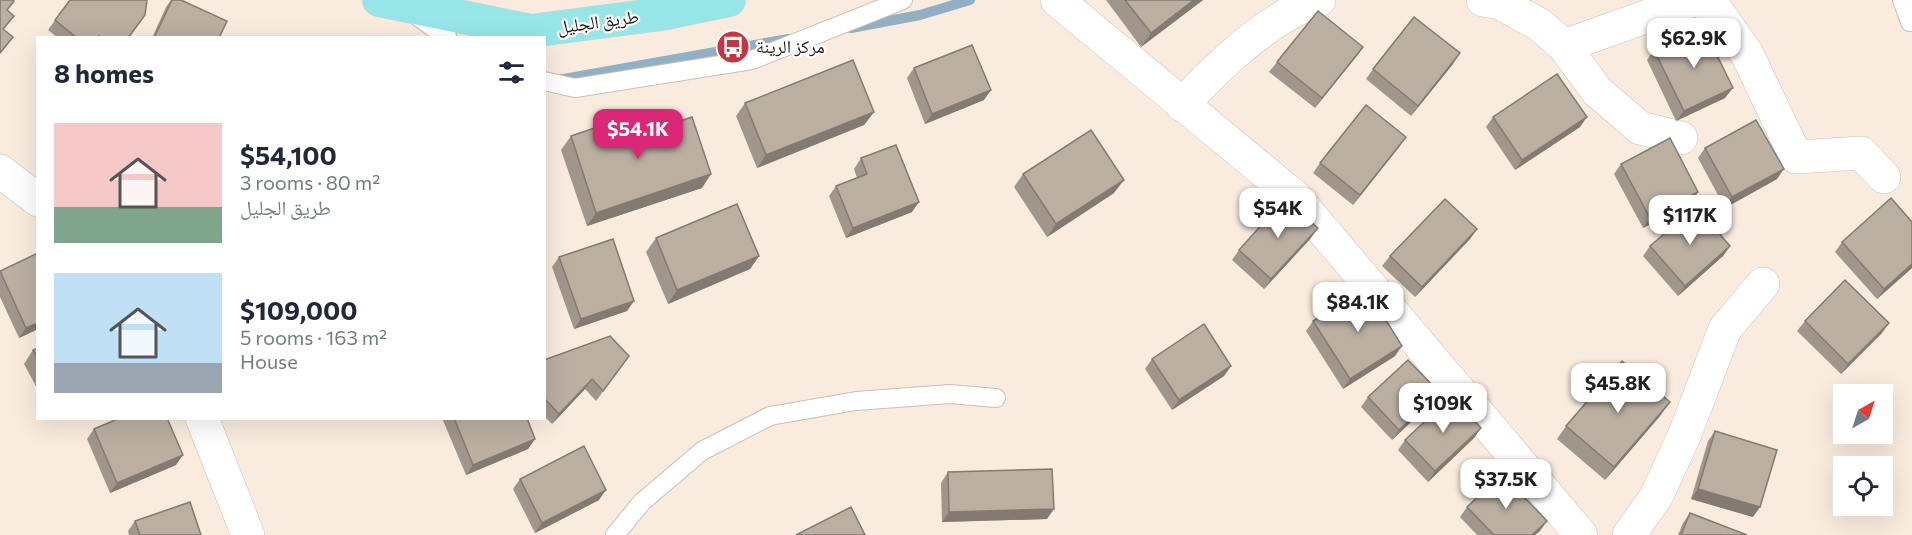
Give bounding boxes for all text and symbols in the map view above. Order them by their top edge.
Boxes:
street label: طريق الجليل [556,4,640,39]
pin: $62.9K [1645,18,1743,69]
text: $62.9K [1661,25,1727,49]
bus stop icon: مركز الرينة [715,29,751,65]
place label: مركز الرينة [756,35,825,57]
icon: filters [495,56,528,89]
text: 8 homes [54,57,154,88]
pin: $54.1K [589,109,687,160]
text: $54.1K [607,116,669,140]
text: $54,100 [240,139,337,170]
icon: home [102,147,174,219]
text: 3 rooms · 80 m² [240,170,380,194]
pin: $54K [1242,188,1314,239]
text: طريق الجليل [240,195,331,219]
text: $54K [1253,195,1303,219]
pin: $117K [1648,195,1732,246]
text: $117K [1663,202,1717,226]
pin: $84.1K [1309,282,1407,333]
text: $84.1K [1327,289,1389,313]
text: $109,000 [240,294,358,325]
icon: home [102,297,174,369]
text: 5 rooms · 163 m² [240,325,387,349]
text: House [240,349,298,373]
pin: $45.8K [1569,363,1667,414]
text: $45.8K [1585,370,1651,394]
pin: $109K [1401,383,1485,434]
north arrow [1833,384,1893,444]
map controls [1833,384,1893,516]
text: $109K [1413,390,1473,414]
button: locate [1833,456,1893,516]
pin: $37.5K [1457,459,1555,510]
text: $37.5K [1474,466,1538,490]

